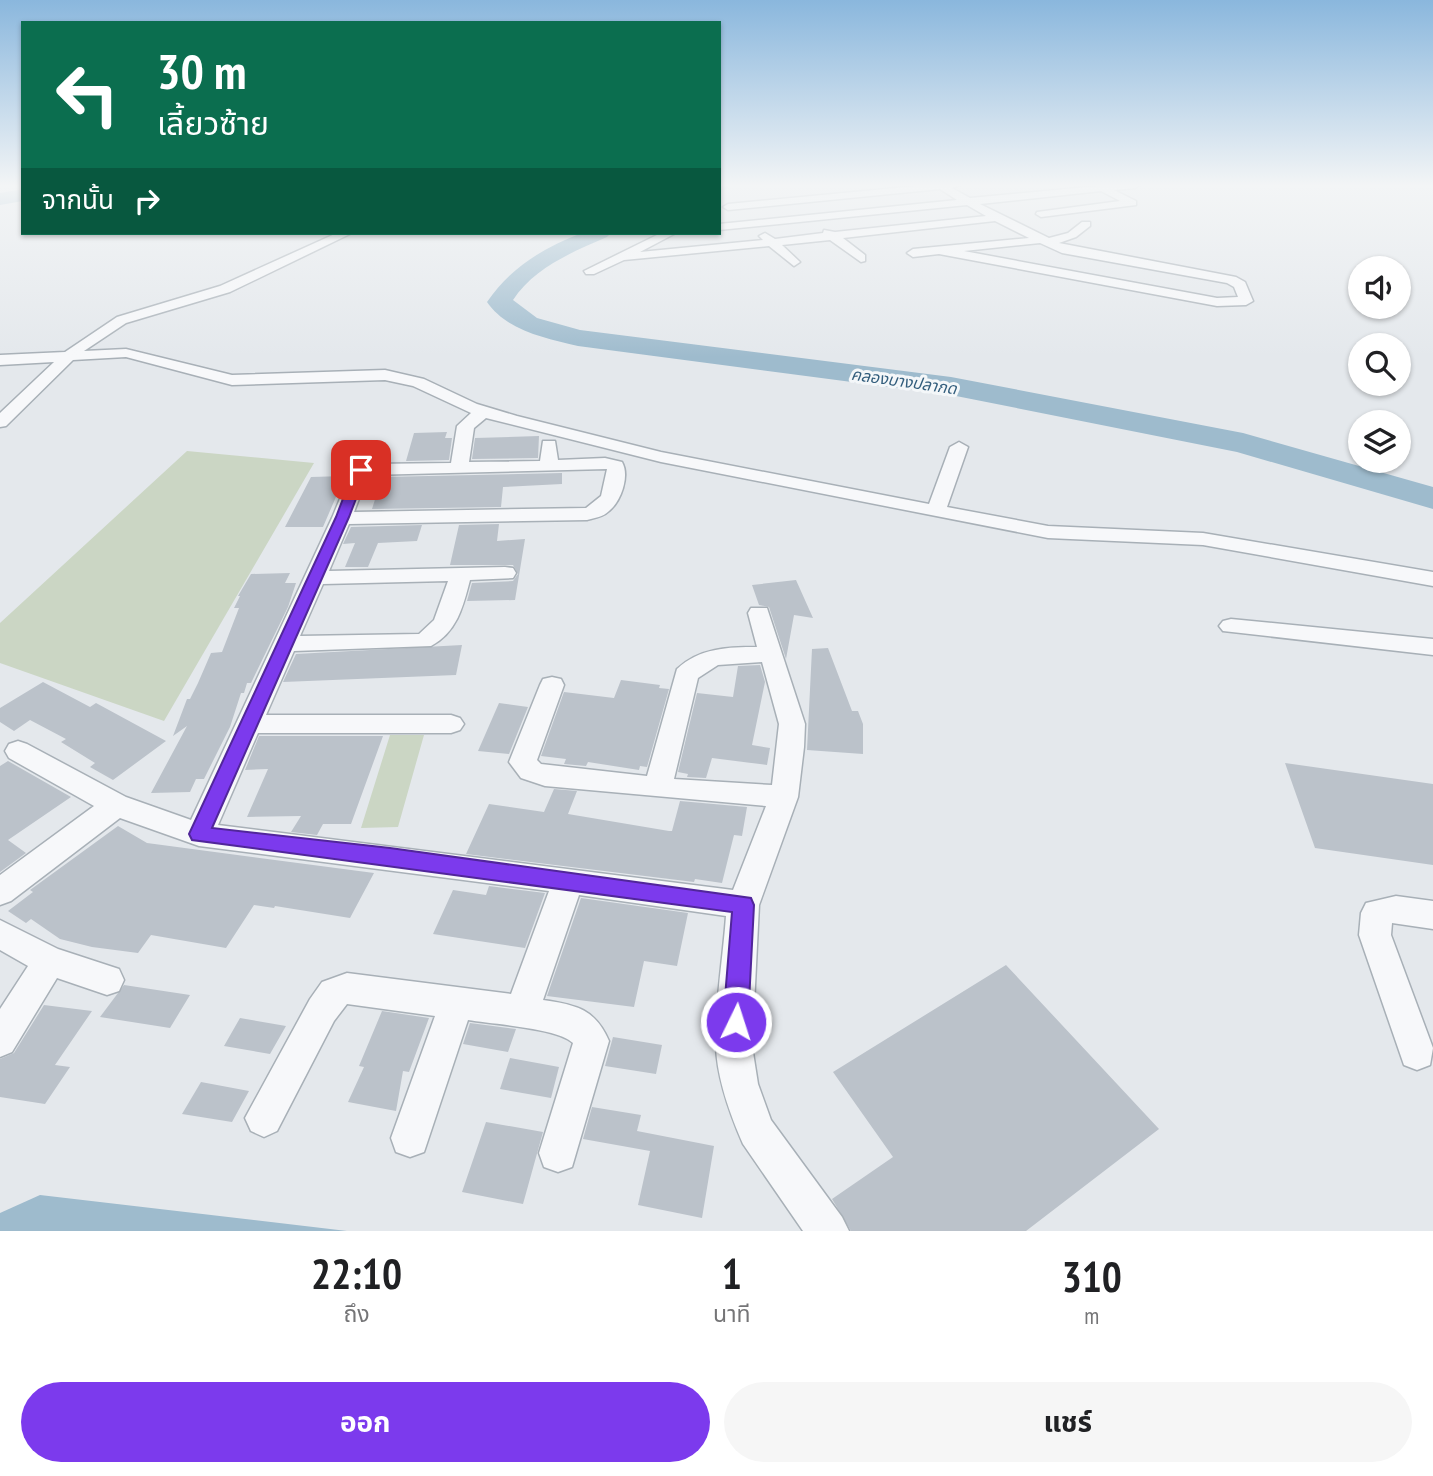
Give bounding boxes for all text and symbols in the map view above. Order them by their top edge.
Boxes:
text: 30 m [157,39,246,103]
icon: left [42,49,133,140]
text: เลี้ยวซ้าย [157,102,269,144]
icon: right [128,182,166,220]
text: จากนั้น [42,183,114,216]
map controls [1348,256,1411,473]
button: sound [1348,256,1411,319]
button: search [1348,333,1411,396]
water label: คลองบางปลากด [850,364,959,398]
button: layers [1348,410,1411,473]
pin [331,440,391,500]
icon: arrive [342,451,380,489]
position arrow [699,985,773,1059]
text: 22:10 [311,1246,402,1301]
text: 1 [722,1246,742,1301]
text: 310 [1062,1249,1122,1304]
text: ถึง [343,1299,370,1328]
text: นาที [713,1299,751,1328]
text: m [1084,1301,1099,1330]
button: ออก [21,1382,710,1462]
button: แชร์ [724,1382,1412,1462]

